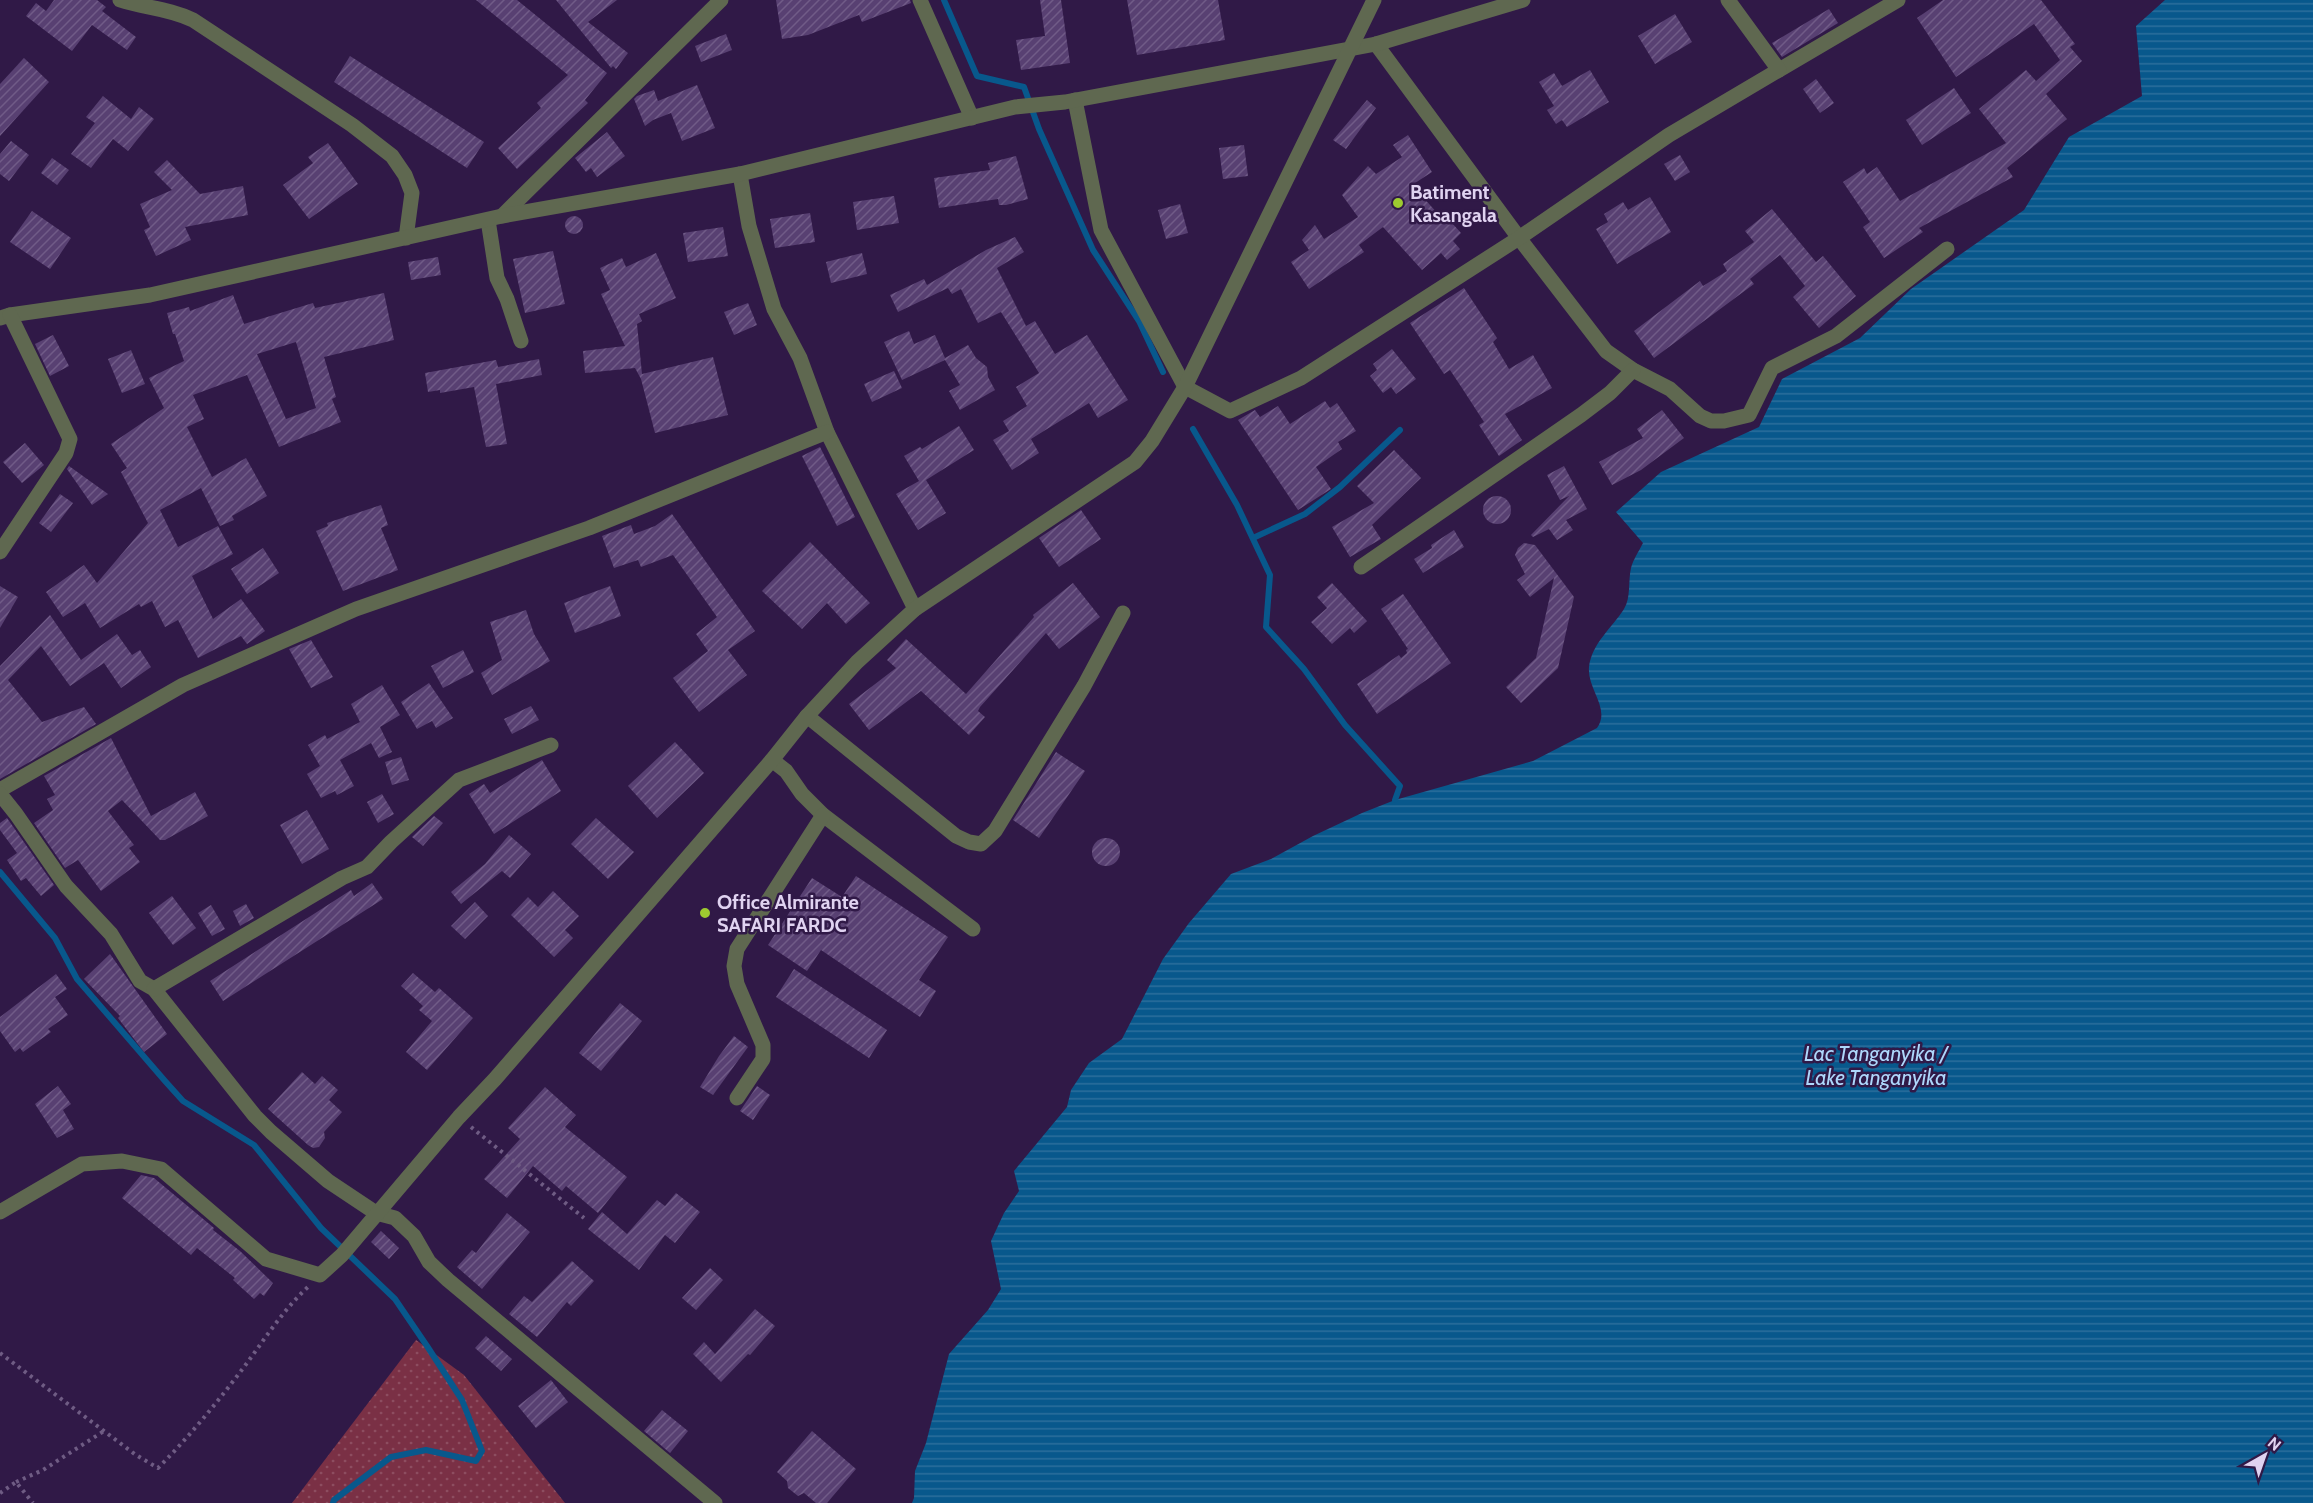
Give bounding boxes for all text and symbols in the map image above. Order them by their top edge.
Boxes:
place label: Batiment Kasangala [1410,180,1497,227]
marker: Batiment Kasangala [1391,196,1405,210]
place label: Office Almirante SAFARI FARDC [717,890,859,937]
marker: Office Almirante SAFARI FARDC [698,906,712,920]
water label: Lac Tanganyika / Lake Tanganyika [1804,1041,1950,1090]
north arrow [2235,1425,2295,1485]
text: N [2264,1433,2285,1455]

